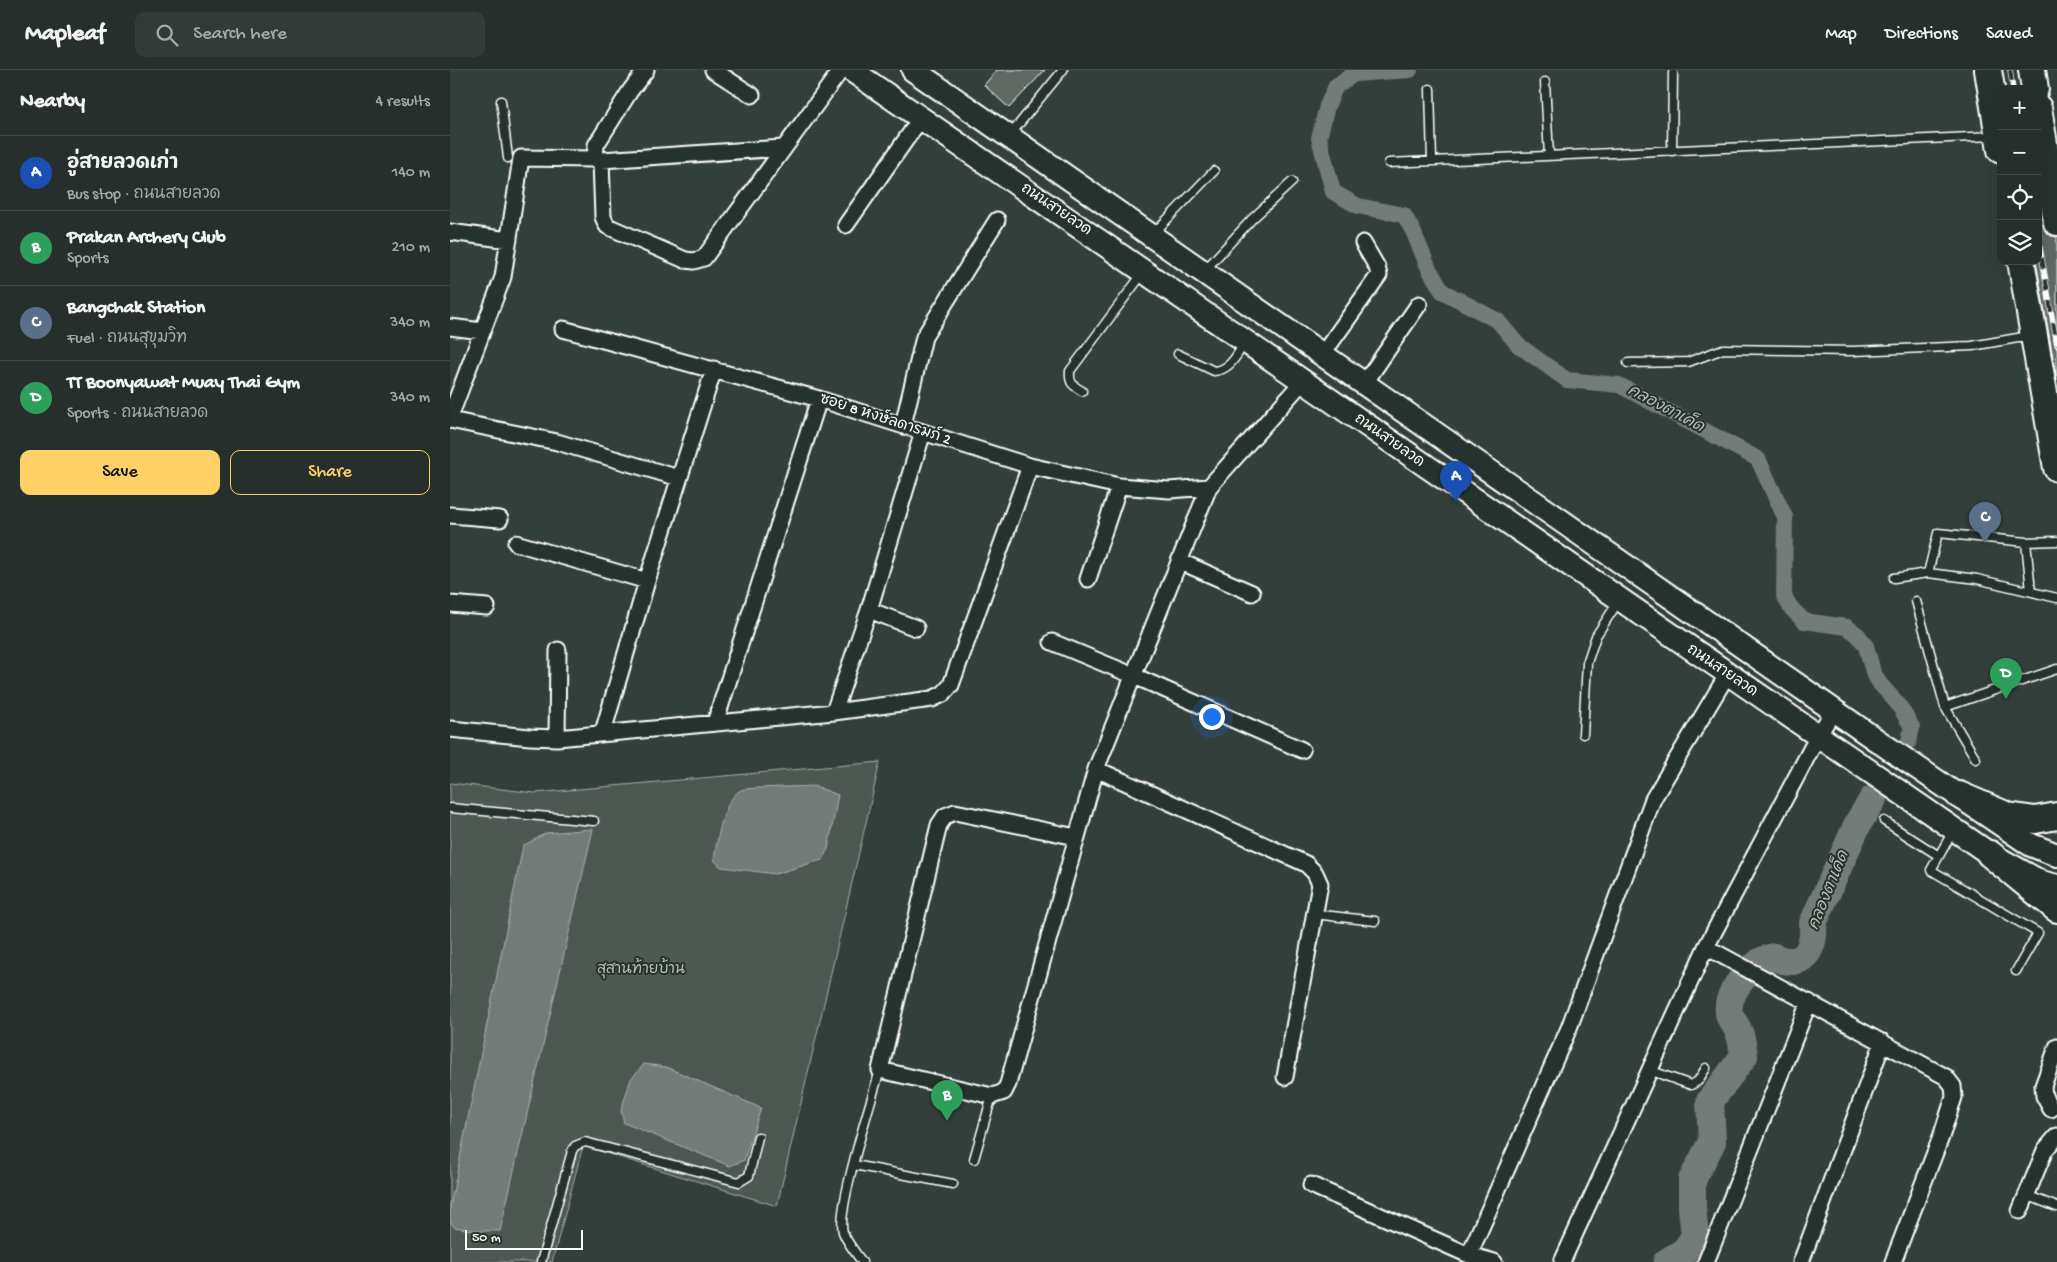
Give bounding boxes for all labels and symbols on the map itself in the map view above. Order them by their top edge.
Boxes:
street label: ถนนสายลวด [1017,180,1095,240]
water label: คลองตาเค็ด [1624,379,1709,438]
street label: ซอย 8 หงษ์ลดารมภ์ 2 [817,387,954,450]
street label: ถนนสายลวด [1350,410,1428,472]
pin: A [1440,461,1472,502]
pin: C [1969,502,2001,543]
street label: ถนนสายลวด [1683,641,1761,701]
pin: D [1990,658,2022,699]
your location [1199,704,1225,730]
water label: คลองตาเค็ด [1802,846,1855,933]
park label: สุสานท้ายบ้าน [597,958,685,979]
pin: B [931,1080,963,1121]
scale bar [465,1227,582,1250]

